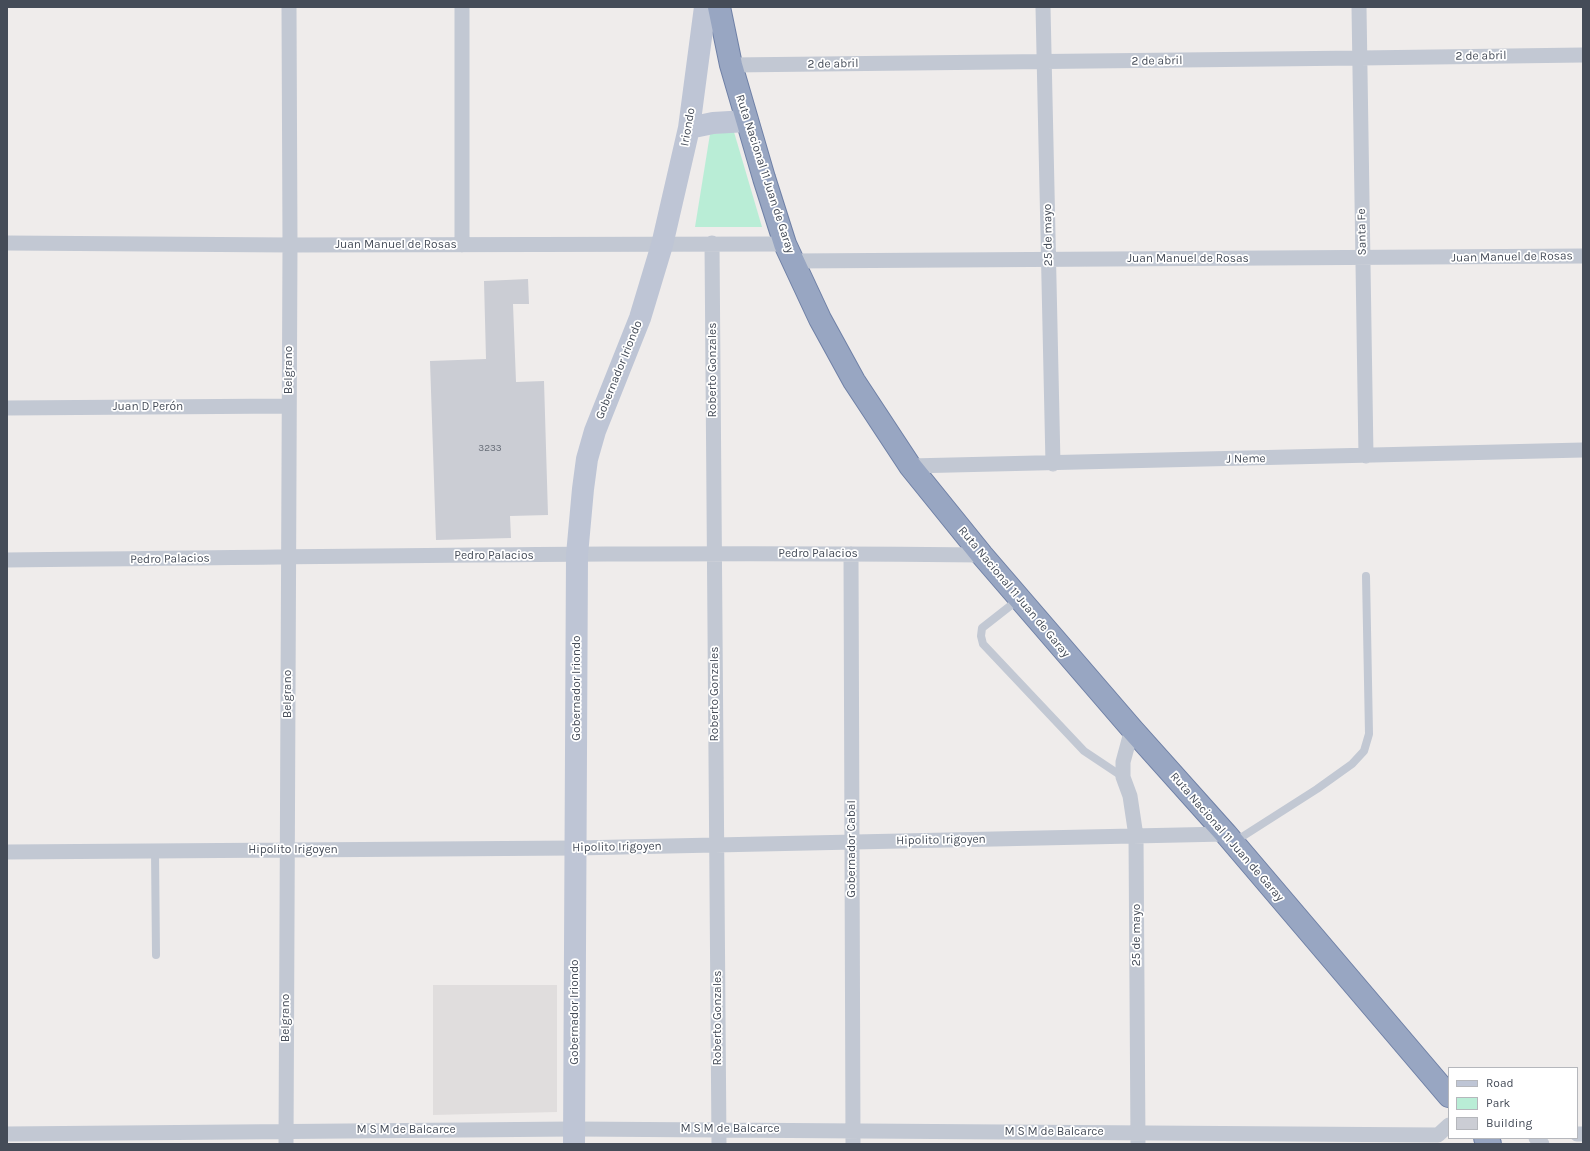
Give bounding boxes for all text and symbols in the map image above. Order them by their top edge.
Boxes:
street label: 2 de abril [1455,48,1507,64]
street label: 2 de abril [1131,53,1183,69]
street label: 2 de abril [807,56,859,72]
street label: Ruta Nacional 11 Juan de Garay [732,93,798,255]
street label: Iriondo [678,107,698,147]
street label: 25 de mayo [1040,204,1056,266]
street label: Santa Fe [1354,208,1370,256]
street label: Juan Manuel de Rosas [335,238,457,252]
street label: Juan Manuel de Rosas [1451,249,1573,265]
street label: Juan Manuel de Rosas [1127,252,1249,266]
street label: Gobernador Iriondo [593,318,645,422]
street label: Roberto Gonzales [706,322,720,418]
street label: Belgrano [282,346,296,394]
street label: Juan D Perón [113,400,183,414]
house number: 3233 [478,442,502,454]
street label: J Neme [1226,451,1266,467]
street label: Ruta Nacional 11 Juan de Garay [955,524,1073,660]
street label: Pedro Palacios [778,547,858,561]
street label: Pedro Palacios [454,549,534,563]
street label: Pedro Palacios [130,551,210,567]
street label: Gobernador Iriondo [570,635,584,741]
street label: Roberto Gonzales [708,646,722,742]
street label: Belgrano [281,670,295,718]
street label: Ruta Nacional 11 Juan de Garay [1167,770,1287,904]
street label: Gobernador Cabal [845,800,859,898]
street label: Hipolito Irigoyen [896,832,986,848]
street label: Hipolito Irigoyen [572,839,662,855]
street label: Hipolito Irigoyen [248,843,338,857]
street label: 25 de mayo [1130,904,1144,966]
street label: Gobernador Iriondo [568,959,582,1065]
street label: Roberto Gonzales [711,970,725,1066]
street label: Belgrano [279,994,293,1042]
legend [1448,1067,1578,1139]
text: Road [1486,1076,1514,1090]
text: Park [1486,1096,1510,1110]
text: Building [1486,1116,1532,1130]
street label: M S M de Balcarce [680,1122,780,1136]
street label: M S M de Balcarce [356,1123,456,1137]
street label: M S M de Balcarce [1004,1125,1104,1139]

